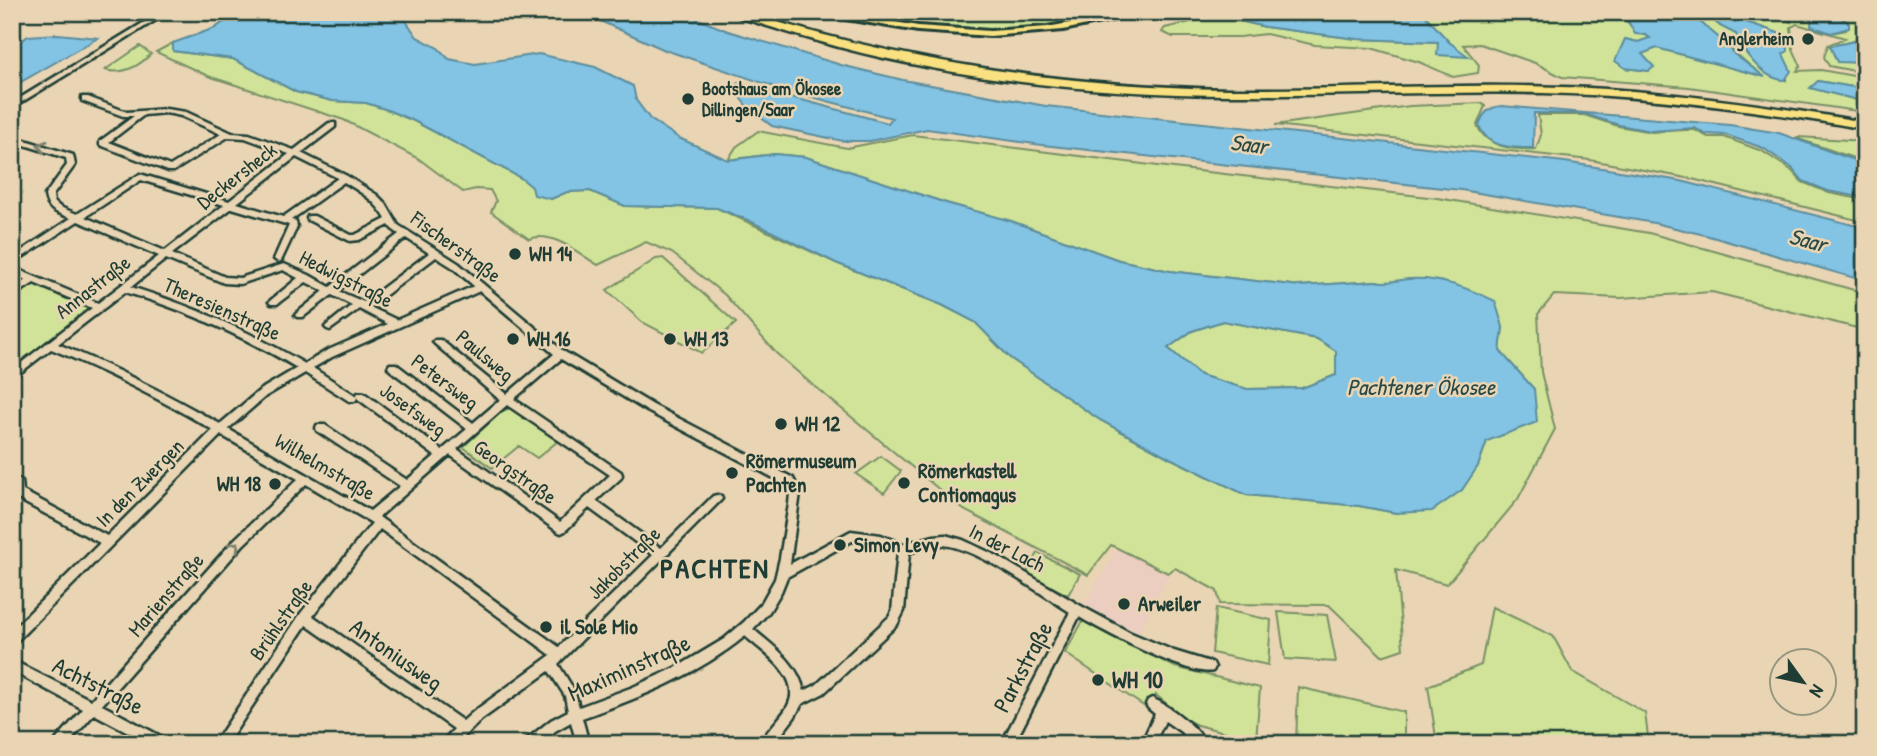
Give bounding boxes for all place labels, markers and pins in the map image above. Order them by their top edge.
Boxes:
place label: Anglerheim [1719,26,1794,52]
marker: Anglerheim [1800,31,1816,47]
place label: Bootshaus am Ökosee Dillingen/Saar [702,76,842,123]
marker: Bootshaus am Ökosee Dillingen/Saar [680,91,696,107]
place label: WH 14 [529,239,572,268]
marker: WH 14 [507,246,523,262]
place label: WH 16 [527,324,571,353]
place label: WH 13 [684,324,729,353]
marker: WH 16 [505,331,521,347]
marker: WH 13 [662,331,678,347]
place label: WH 12 [795,409,840,438]
marker: WH 12 [773,416,789,432]
place label: Römermuseum Pachten [746,446,857,499]
place label: Römerkastell Contiomagus [918,456,1017,510]
marker: Römermuseum Pachten [724,465,740,481]
place label: WH 18 [217,469,261,498]
marker: Römerkastell Contiomagus [896,475,912,491]
marker: WH 18 [267,476,283,492]
place label: Simon Levy [854,530,939,560]
marker: Simon Levy [832,537,848,553]
place label: Arweiler [1138,589,1202,618]
marker: Arweiler [1116,596,1132,612]
place label: il Sole Mio [560,612,638,641]
marker: il Sole Mio [538,619,554,635]
place label: WH 10 [1112,663,1163,695]
marker: WH 10 [1090,672,1106,688]

